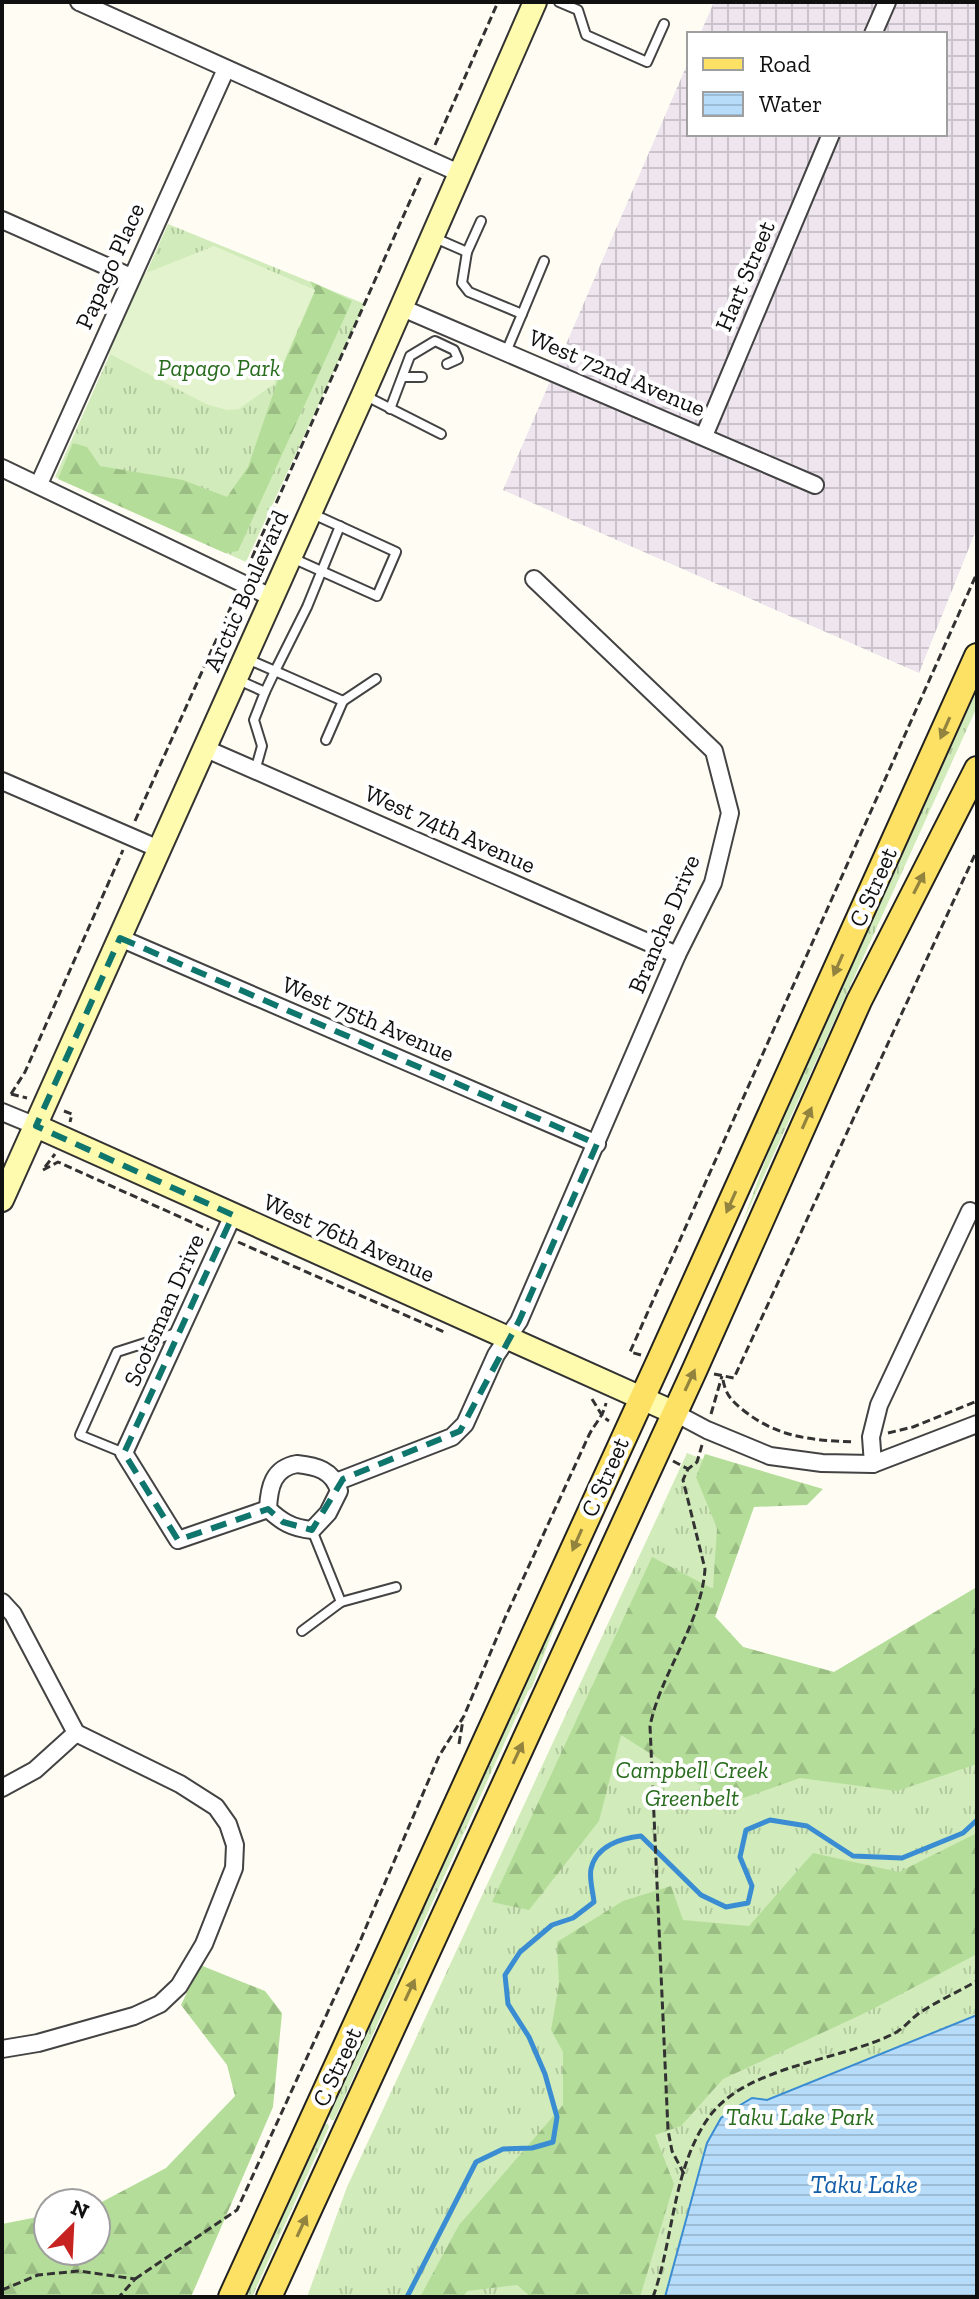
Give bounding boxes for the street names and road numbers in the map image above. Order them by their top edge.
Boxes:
street label: Papago Place [69,198,150,333]
street label: Hart Street [708,216,781,335]
street label: West 72nd Avenue [525,322,710,423]
street label: Arctic Boulevard [197,506,294,676]
street label: West 74th Avenue [360,778,540,879]
street label: C Street [842,842,903,931]
street label: Branche Drive [621,850,706,997]
street label: West 75th Avenue [278,969,459,1068]
street label: West 76th Avenue [259,1187,439,1288]
street label: Scotsman Drive [117,1229,210,1390]
street label: C Street [574,1432,635,1521]
street label: C Street [306,2022,368,2111]

